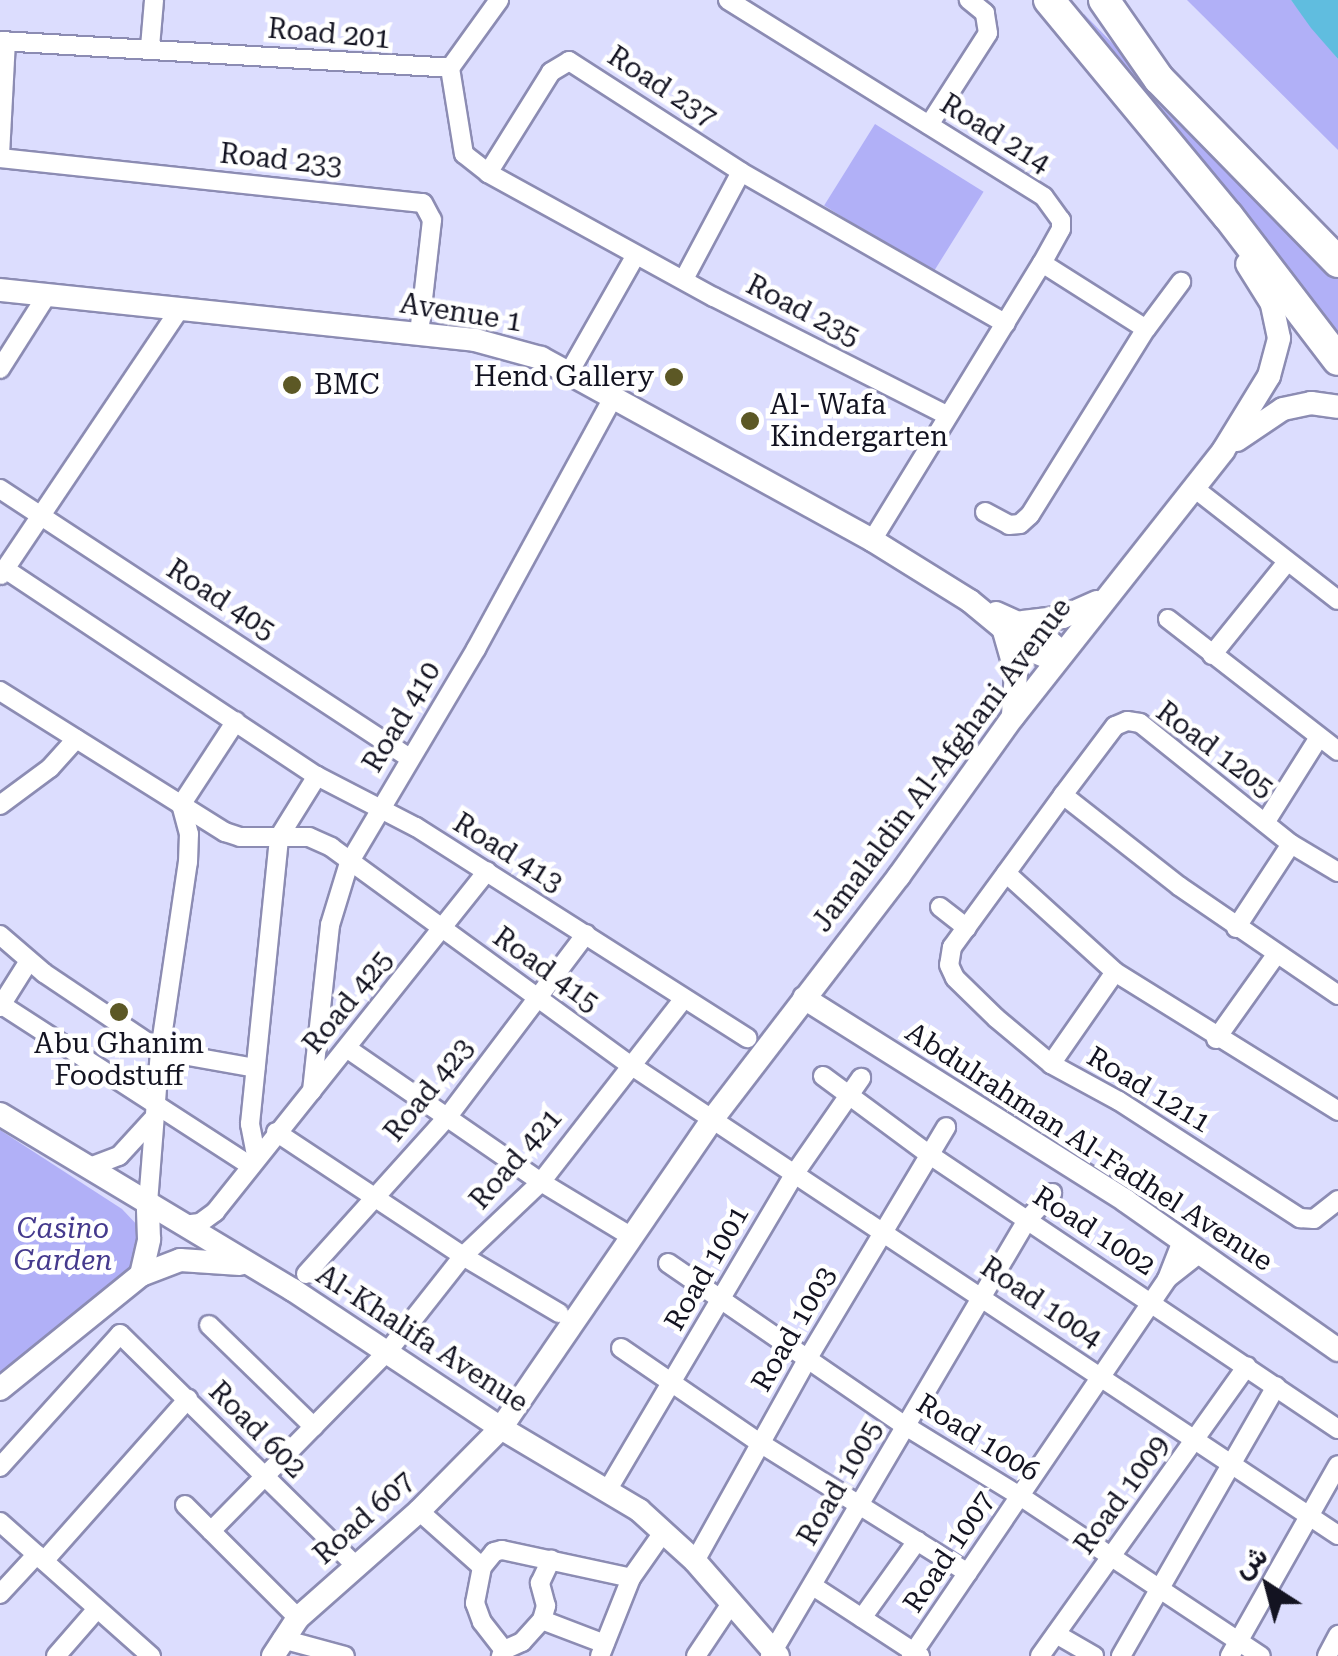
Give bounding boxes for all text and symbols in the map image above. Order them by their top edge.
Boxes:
street label: Road 201 [266,12,392,56]
street label: Road 237 [601,39,723,135]
street label: Road 214 [934,87,1056,181]
street label: Road 233 [218,137,344,183]
street label: Road 235 [741,268,865,354]
street label: Avenue 1 [398,287,524,339]
place label: Hend Gallery [474,360,654,394]
marker: Hend Gallery [663,366,685,388]
place label: BMC [314,368,379,402]
marker: BMC [279,372,305,398]
place label: Al- Wafa Kindergarten [770,388,948,454]
marker: Al- Wafa Kindergarten [739,410,761,432]
street label: Road 405 [160,552,282,648]
street label: Jamalaldin Al-Afghani Avenue [805,592,1079,938]
street label: Road 410 [356,656,448,778]
street label: Road 1205 [1150,695,1280,805]
street label: Road 413 [447,806,569,900]
street label: Road 415 [486,920,606,1020]
street label: Road 425 [296,944,400,1060]
marker: Abu Ghanim Foodstuff [108,1001,130,1023]
street label: Abdulrahman Al-Fadhel Avenue [899,1016,1279,1278]
place label: Abu Ghanim Foodstuff [34,1027,204,1093]
street label: Road 423 [377,1032,481,1148]
street label: Road 1211 [1081,1040,1217,1140]
street label: Road 421 [463,1102,569,1216]
street label: Road 1002 [1027,1179,1161,1283]
street label: Road 1001 [658,1200,756,1336]
park label: Casino Garden [14,1212,112,1278]
street label: Road 1004 [974,1250,1108,1356]
street label: Al-Khalifa Avenue [310,1258,534,1420]
street label: Road 1003 [745,1261,843,1397]
street label: Road 602 [202,1375,312,1485]
street label: Road 1006 [910,1387,1046,1489]
street label: Road 1005 [791,1415,889,1551]
street label: Road 1009 [1068,1429,1176,1561]
street label: Road 607 [307,1464,421,1572]
street label: Road 1007 [896,1485,1002,1619]
north arrow [1218,1536,1318,1636]
text: ش [1227,1538,1273,1585]

